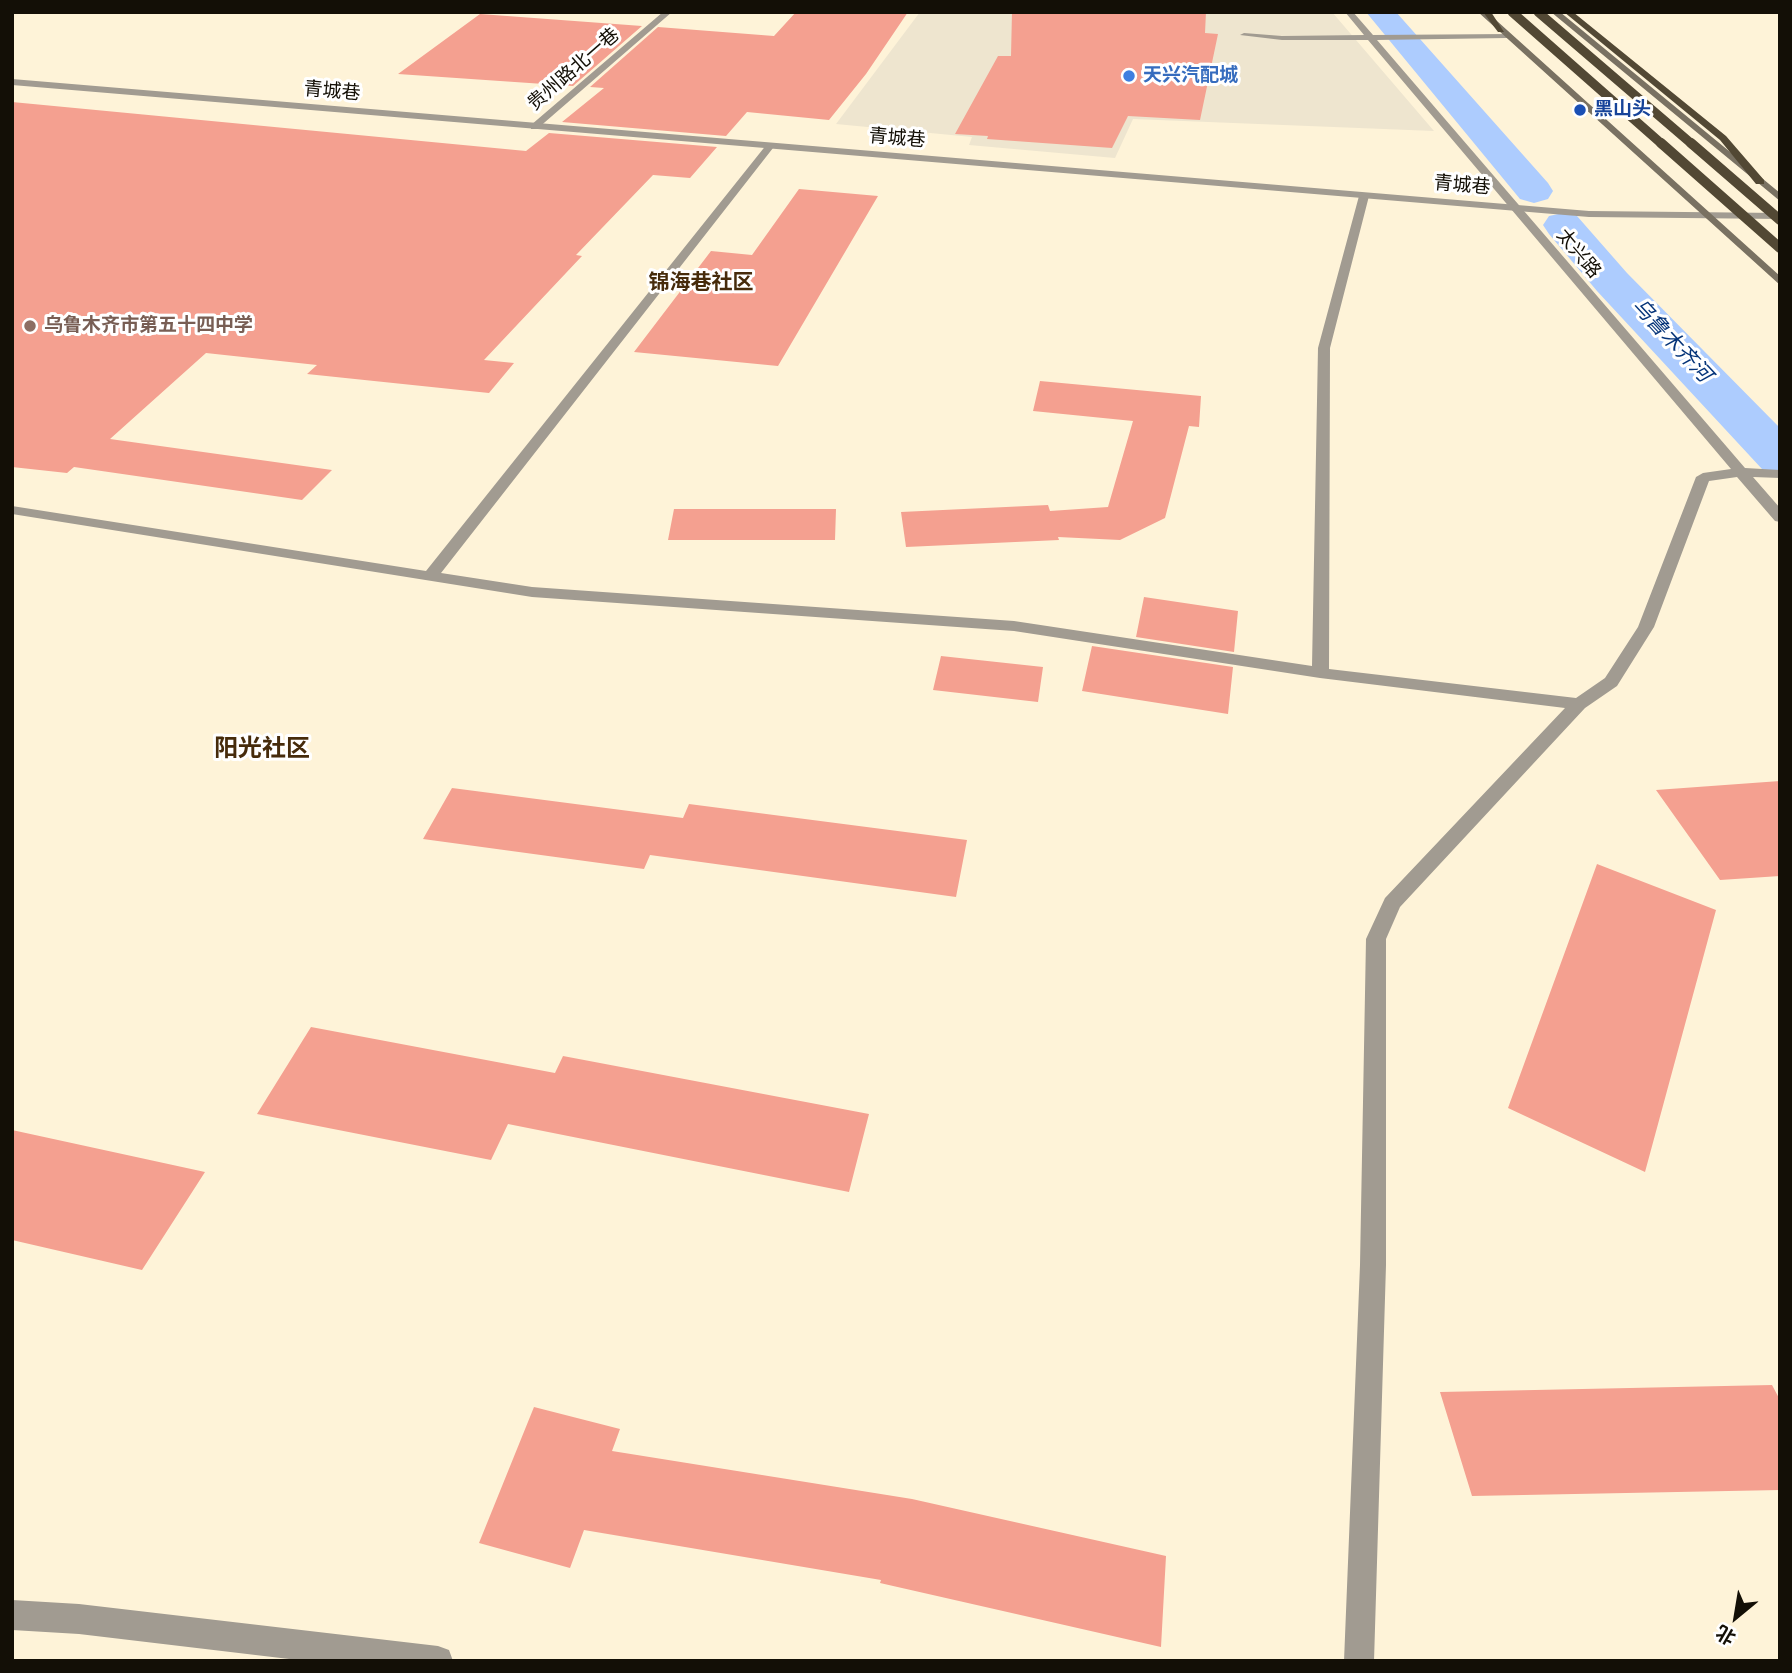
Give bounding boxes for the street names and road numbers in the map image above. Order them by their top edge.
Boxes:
street label: 贵州路北一巷 [524,24,624,116]
street label: 青城巷 [303,78,361,106]
street label: 青城巷 [868,125,926,153]
street label: 青城巷 [1433,172,1491,200]
street label: 太兴路 [1551,225,1605,283]

